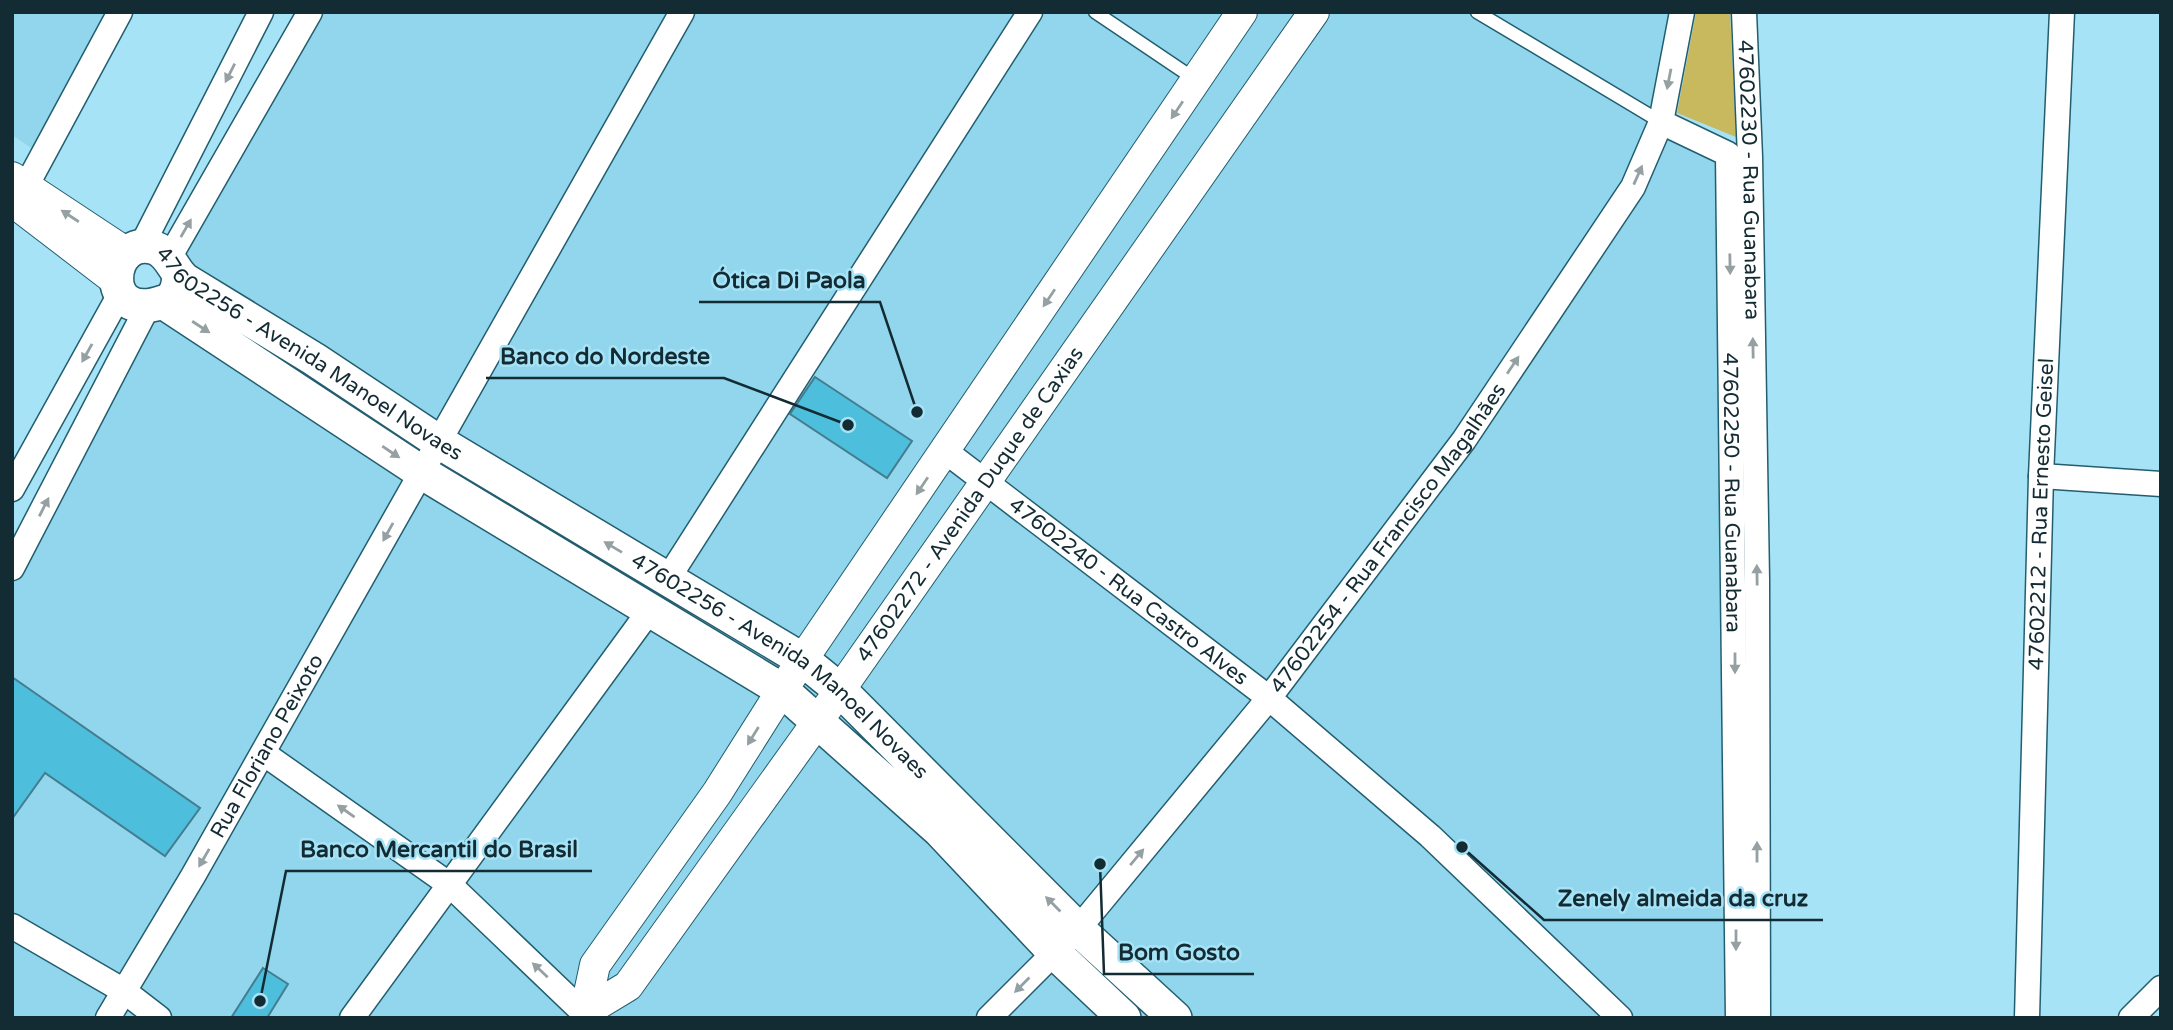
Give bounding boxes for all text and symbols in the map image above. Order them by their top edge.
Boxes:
street label: 47602230 - Rua Guanabara [1732,39,1765,320]
one-way arrow [225,63,236,83]
one-way arrow [1664,68,1675,90]
one-way arrow [1170,100,1183,119]
one-way arrow [1632,165,1644,185]
one-way arrow [60,209,80,222]
one-way arrow [180,219,192,238]
street label: 47602256 - Avenida Manoel Novaes [151,241,467,466]
one-way arrow [1724,253,1735,275]
callout: Ótica Di Paola [699,258,880,302]
text: Ótica Di Paola [712,266,866,295]
one-way arrow [1042,289,1056,307]
one-way arrow [191,320,210,333]
callout: Banco do Nordeste [486,334,724,378]
one-way arrow [1748,336,1759,358]
street label: 47602272 - Avenida Duque de Caxias [851,342,1089,667]
text: Banco do Nordeste [500,343,710,371]
one-way arrow [81,344,93,363]
street label: 47602250 - Rua Guanabara [1717,352,1746,633]
one-way arrow [1507,355,1520,375]
street label: 47602212 - Rua Ernesto Geisel [2024,357,2059,671]
street label: 47602254 - Rua Francisco Magalhães [1265,378,1511,698]
one-way arrow [382,445,400,459]
one-way arrow [915,476,928,496]
street label: 47602240 - Rua Castro Alves [1004,492,1253,691]
one-way arrow [38,497,49,517]
one-way arrow [382,522,394,541]
one-way arrow [604,541,623,554]
street label: 47602256 - Avenida Manoel Novaes [627,548,933,784]
one-way arrow [1751,564,1763,586]
street label: Rua Floriano Peixoto [205,650,329,842]
one-way arrow [1729,652,1741,674]
one-way arrow [747,726,760,746]
one-way arrow [337,804,355,818]
callout: Banco Mercantil do Brasil [286,827,592,871]
text: Banco Mercantil do Brasil [300,836,578,864]
one-way arrow [1751,840,1762,862]
one-way arrow [197,848,210,867]
one-way arrow [1129,848,1145,866]
callout: Zenely almeida da cruz [1544,876,1823,920]
text: Zenely almeida da cruz [1558,885,1808,913]
one-way arrow [1046,896,1062,913]
one-way arrow [1730,929,1742,951]
callout: Bom Gosto [1104,930,1254,974]
text: Bom Gosto [1118,939,1240,967]
one-way arrow [532,963,549,979]
one-way arrow [1013,976,1030,993]

